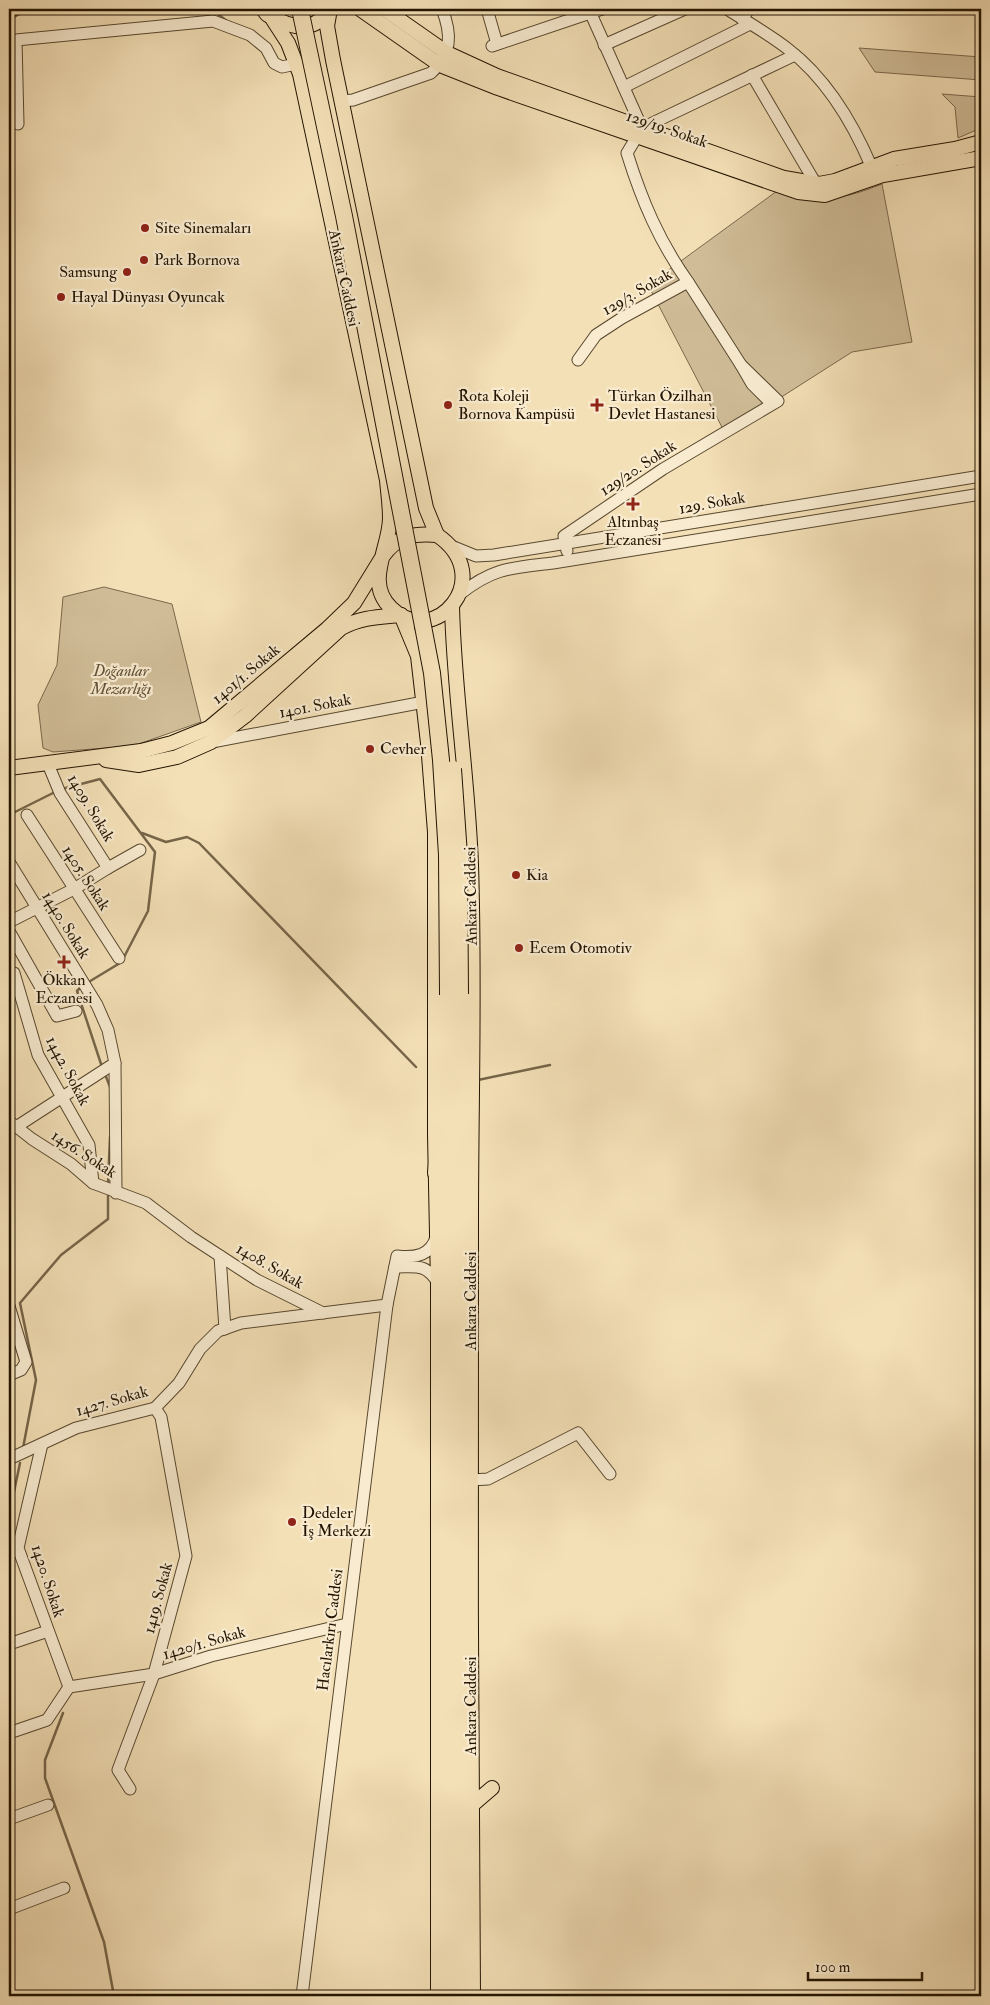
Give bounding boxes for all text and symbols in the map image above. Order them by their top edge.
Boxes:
street label: 129/19. Sokak [624,106,711,152]
place label: Site Sinemaları [155,218,251,238]
marker: Site Sinemaları [139,222,151,234]
street label: Ankara Caddesi [324,227,364,328]
place label: Park Bornova [154,250,240,270]
marker: Park Bornova [138,254,150,266]
place label: Samsung [59,262,118,282]
street label: 129/3. Sokak [599,264,676,320]
marker: Samsung [121,266,133,278]
place label: Hayal Dünyası Oyuncak [71,287,225,307]
marker: Hayal Dünyası Oyuncak [55,291,67,303]
place label: Rota Koleji Bornova Kampüsü [458,386,575,425]
place label: Türkan Özilhan Devlet Hastanesi [608,386,715,424]
marker: Türkan Özilhan Devlet Hastanesi [590,398,604,412]
marker: Rota Koleji Bornova Kampüsü [442,399,454,411]
street label: 129/20. Sokak [596,436,680,500]
street label: 129. Sokak [677,487,747,519]
marker: Altınbaş Eczanesi [627,498,639,510]
place label: Altınbaş Eczanesi [605,512,661,550]
street label: 1401/1. Sokak [208,640,284,708]
park label: Doğanlar Mezarlığı [90,661,151,699]
street label: 1401. Sokak [277,689,353,723]
place label: Cevher [380,739,426,759]
marker: Cevher [364,743,376,755]
street label: 1409. Sokak [63,770,119,846]
street label: 1405. Sokak [57,841,115,915]
street label: Ankara Caddesi [460,846,482,947]
place label: Kia [526,865,548,885]
marker: Kia [510,869,522,881]
street label: 1440. Sokak [37,888,95,963]
place label: Ecem Otomotiv [529,938,633,958]
marker: Ecem Otomotiv [513,942,525,954]
marker: Ökkan Eczanesi [58,956,70,968]
place label: Ökkan Eczanesi [36,970,92,1008]
street label: 1442. Sokak [41,1033,95,1109]
street label: 1456. Sokak [47,1125,121,1183]
street label: 1408. Sokak [233,1239,308,1294]
street label: Ankara Caddesi [461,1252,481,1351]
street label: 1427. Sokak [74,1381,151,1421]
place label: Dedeler İş Merkezi [302,1503,371,1541]
marker: Dedeler İş Merkezi [286,1516,298,1528]
street label: 1420. Sokak [27,1542,69,1620]
street label: 1419. Sokak [139,1560,177,1636]
street label: Hacılarkırı Caddesi [313,1568,347,1692]
street label: 1420/1. Sokak [160,1622,248,1664]
street label: Ankara Caddesi [461,1657,481,1756]
scale bar [808,1950,921,1982]
text: 100 m [815,1958,851,1977]

